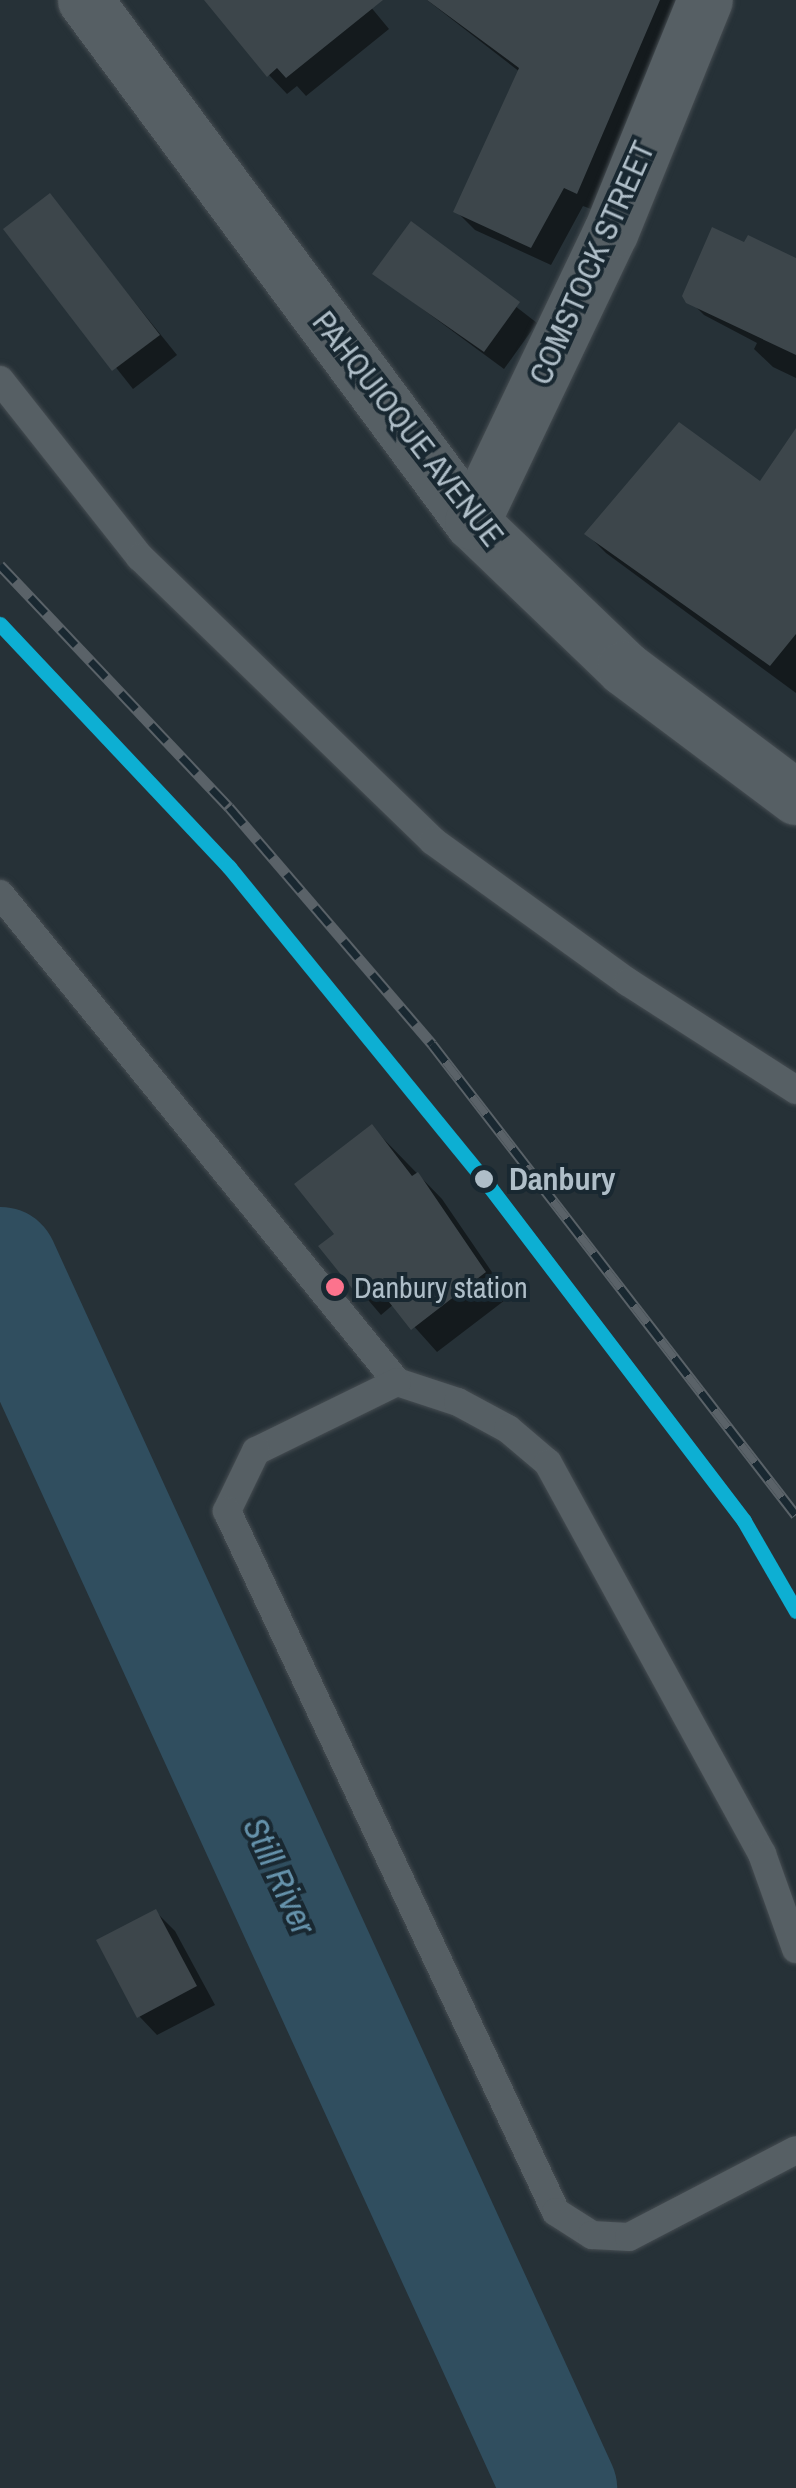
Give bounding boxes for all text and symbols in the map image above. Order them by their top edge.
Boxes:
street label: COMSTOCK STREET [521,136,663,390]
street label: PAHQUIOQUE AVENUE [304,303,512,555]
place label: Danbury [509,1160,615,1198]
marker: Danbury [468,1163,500,1195]
place label: Danbury station [354,1269,528,1305]
marker: Danbury station [325,1277,345,1297]
water label: Still River [234,1811,324,1941]

